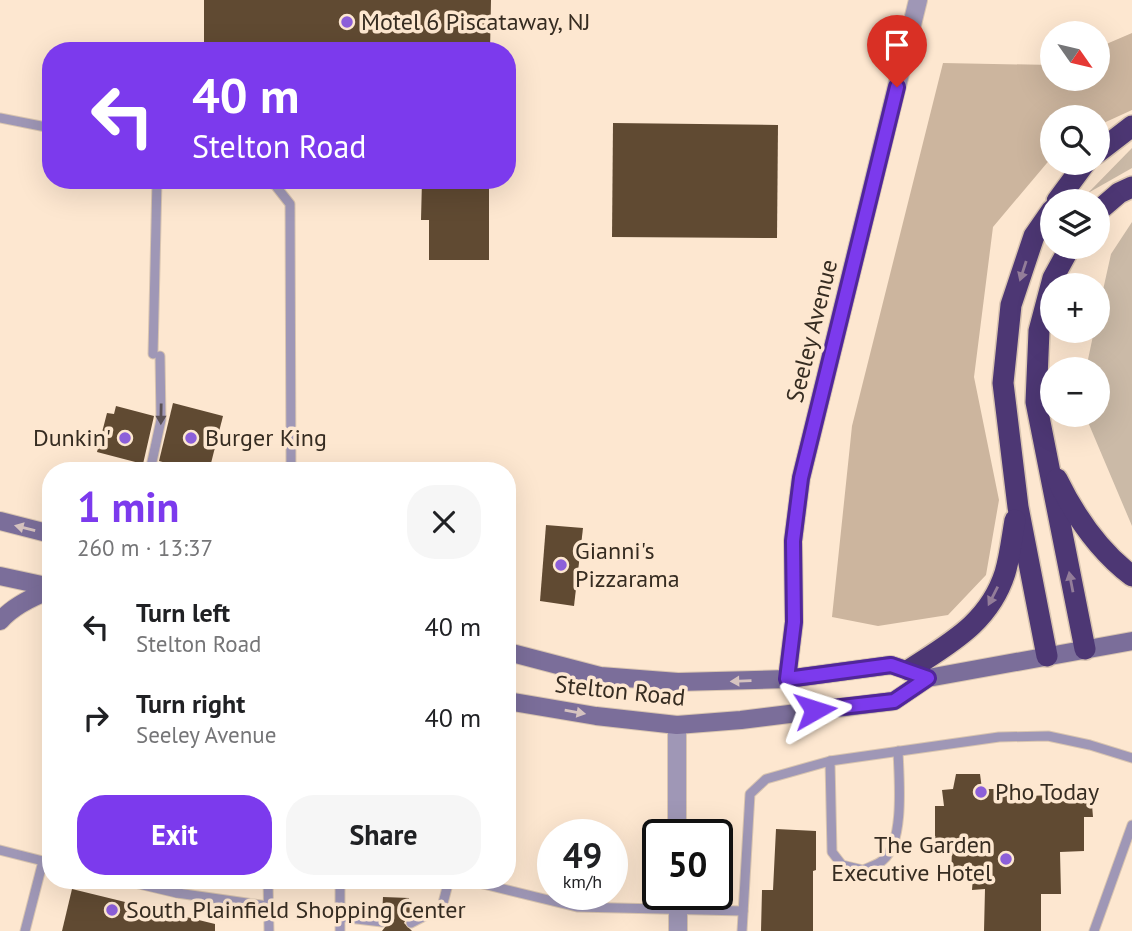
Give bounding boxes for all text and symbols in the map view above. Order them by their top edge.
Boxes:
place label: Motel 6 Piscataway, NJ [361,6,591,37]
marker: Motel 6 Piscataway, NJ [339,14,355,30]
pin [867,15,927,87]
north arrow [1040,21,1110,91]
map controls [1040,21,1110,427]
icon: arrive [878,26,916,64]
text: 40 m [192,63,299,127]
icon: left [77,70,168,161]
button: search [1040,105,1110,175]
text: Stelton Road [192,125,367,167]
button: layers [1040,189,1110,259]
street label: Seeley Avenue [779,256,844,406]
one-way arrow [1017,260,1028,281]
button: + [1040,273,1110,343]
button: − [1040,357,1110,427]
one-way arrow [155,403,167,425]
place label: Dunkin' [33,422,111,453]
place label: Burger King [205,422,327,453]
marker: Dunkin' [117,430,133,446]
marker: Burger King [183,430,199,446]
text: 1 min [77,479,179,534]
button: close [407,485,481,559]
one-way arrow [14,522,36,533]
text: 260 m · 13:37 [77,533,213,562]
place label: Gianni's Pizzarama [575,535,680,594]
marker: Gianni's Pizzarama [553,557,569,573]
one-way arrow [1065,571,1076,593]
one-way arrow [988,586,999,606]
text: Turn left [136,596,230,629]
icon: left [77,608,115,646]
text: 40 m [425,610,481,643]
text: Stelton Road [136,629,261,658]
street label: Stelton Road [553,668,687,713]
position arrow [778,673,852,747]
one-way arrow [729,676,751,687]
text: Turn right [136,687,245,720]
icon: right [77,699,115,737]
text: 40 m [425,701,481,734]
one-way arrow [564,707,586,718]
text: Seeley Avenue [136,720,276,749]
place label: Pho Today [995,776,1099,807]
marker: Pho Today [973,784,989,800]
button: Exit [77,795,272,875]
button: Share [286,795,481,875]
speed limit sign: 50 [642,819,733,910]
place label: The Garden Executive Hotel [831,829,992,888]
text: 49 [563,832,602,878]
marker: The Garden Executive Hotel [998,851,1014,867]
text: km/h [563,870,602,893]
place label: South Plainfield Shopping Center [126,894,466,925]
marker: South Plainfield Shopping Center [104,902,120,918]

